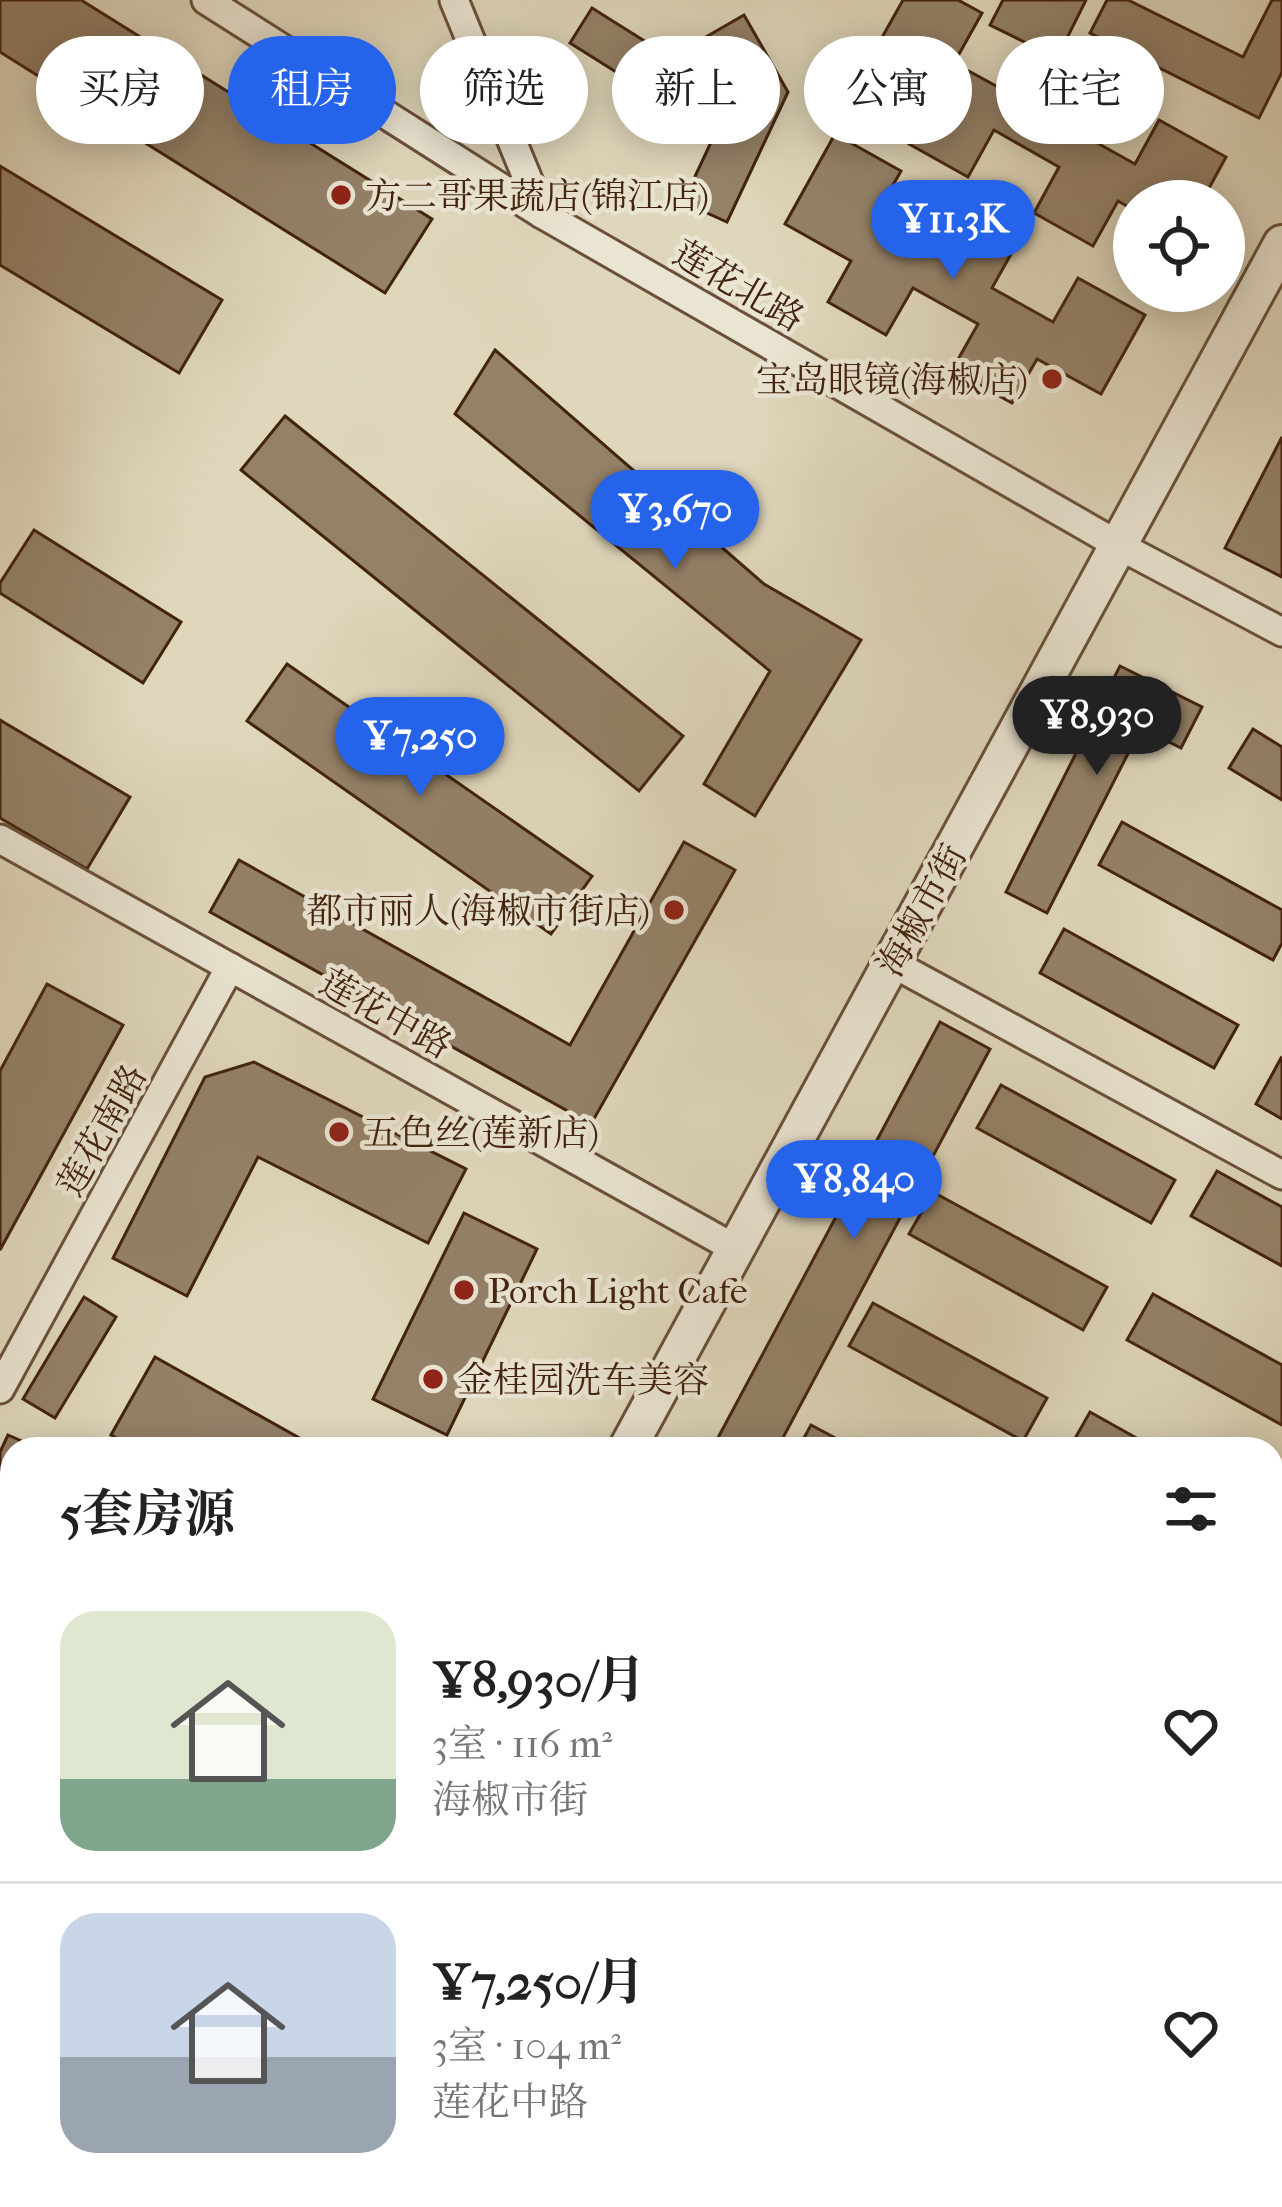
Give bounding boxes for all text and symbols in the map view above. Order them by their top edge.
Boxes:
chip: 买房 [36,36,204,144]
chip: 租房 [228,36,396,144]
chip: 筛选 [420,36,588,144]
chip: 新上 [612,36,780,144]
chip: 公寓 [804,36,972,144]
chip: 住宅 [996,36,1164,144]
place label: 方二哥果蔬店(锦江店) [365,175,709,217]
pin: ¥11.3K [855,180,1051,282]
map controls [1113,180,1245,312]
button: locate [1113,180,1245,312]
marker: 方二哥果蔬店(锦江店) [328,182,354,208]
text: ¥11.3K [898,196,1008,242]
street label: 莲花北路 [666,232,811,340]
place label: 宝岛眼镜(海椒店) [756,359,1028,401]
marker: 宝岛眼镜(海椒店) [1039,366,1065,392]
pin: ¥3,670 [577,470,773,572]
text: ¥3,670 [617,486,733,532]
pin: ¥8,930 [999,676,1195,778]
text: ¥8,930 [1039,692,1155,738]
pin: ¥7,250 [322,697,518,799]
text: ¥7,250 [363,713,477,759]
street label: 海椒市街 [869,837,975,984]
place label: 都市丽人(海椒市街店) [306,890,650,932]
marker: 都市丽人(海椒市街店) [661,897,687,923]
street label: 莲花中路 [312,961,459,1067]
street label: 莲花南路 [49,1057,155,1204]
place label: 五色丝(莲新店) [363,1112,599,1154]
marker: 五色丝(莲新店) [326,1119,352,1145]
pin: ¥8,840 [756,1140,952,1242]
text: ¥8,840 [793,1156,915,1202]
place label: Porch Light Cafe [488,1270,748,1312]
marker: Porch Light Cafe [451,1277,477,1303]
place label: 金桂园洗车美容 [457,1359,709,1401]
marker: 金桂园洗车美容 [420,1366,446,1392]
icon: filters [1158,1476,1224,1542]
text: 5套房源 [60,1484,235,1544]
text: ¥8,930/月 [432,1650,646,1710]
icon: home [156,1659,300,1803]
icon: heart [1158,1698,1224,1764]
text: 3室 · 116 m² [432,1721,612,1767]
text: 海椒市街 [432,1777,588,1823]
text: ¥7,250/月 [432,1952,646,2012]
icon: home [156,1961,300,2105]
icon: heart [1158,2000,1224,2066]
text: 3室 · 104 m² [432,2023,621,2069]
text: 莲花中路 [432,2079,588,2125]

